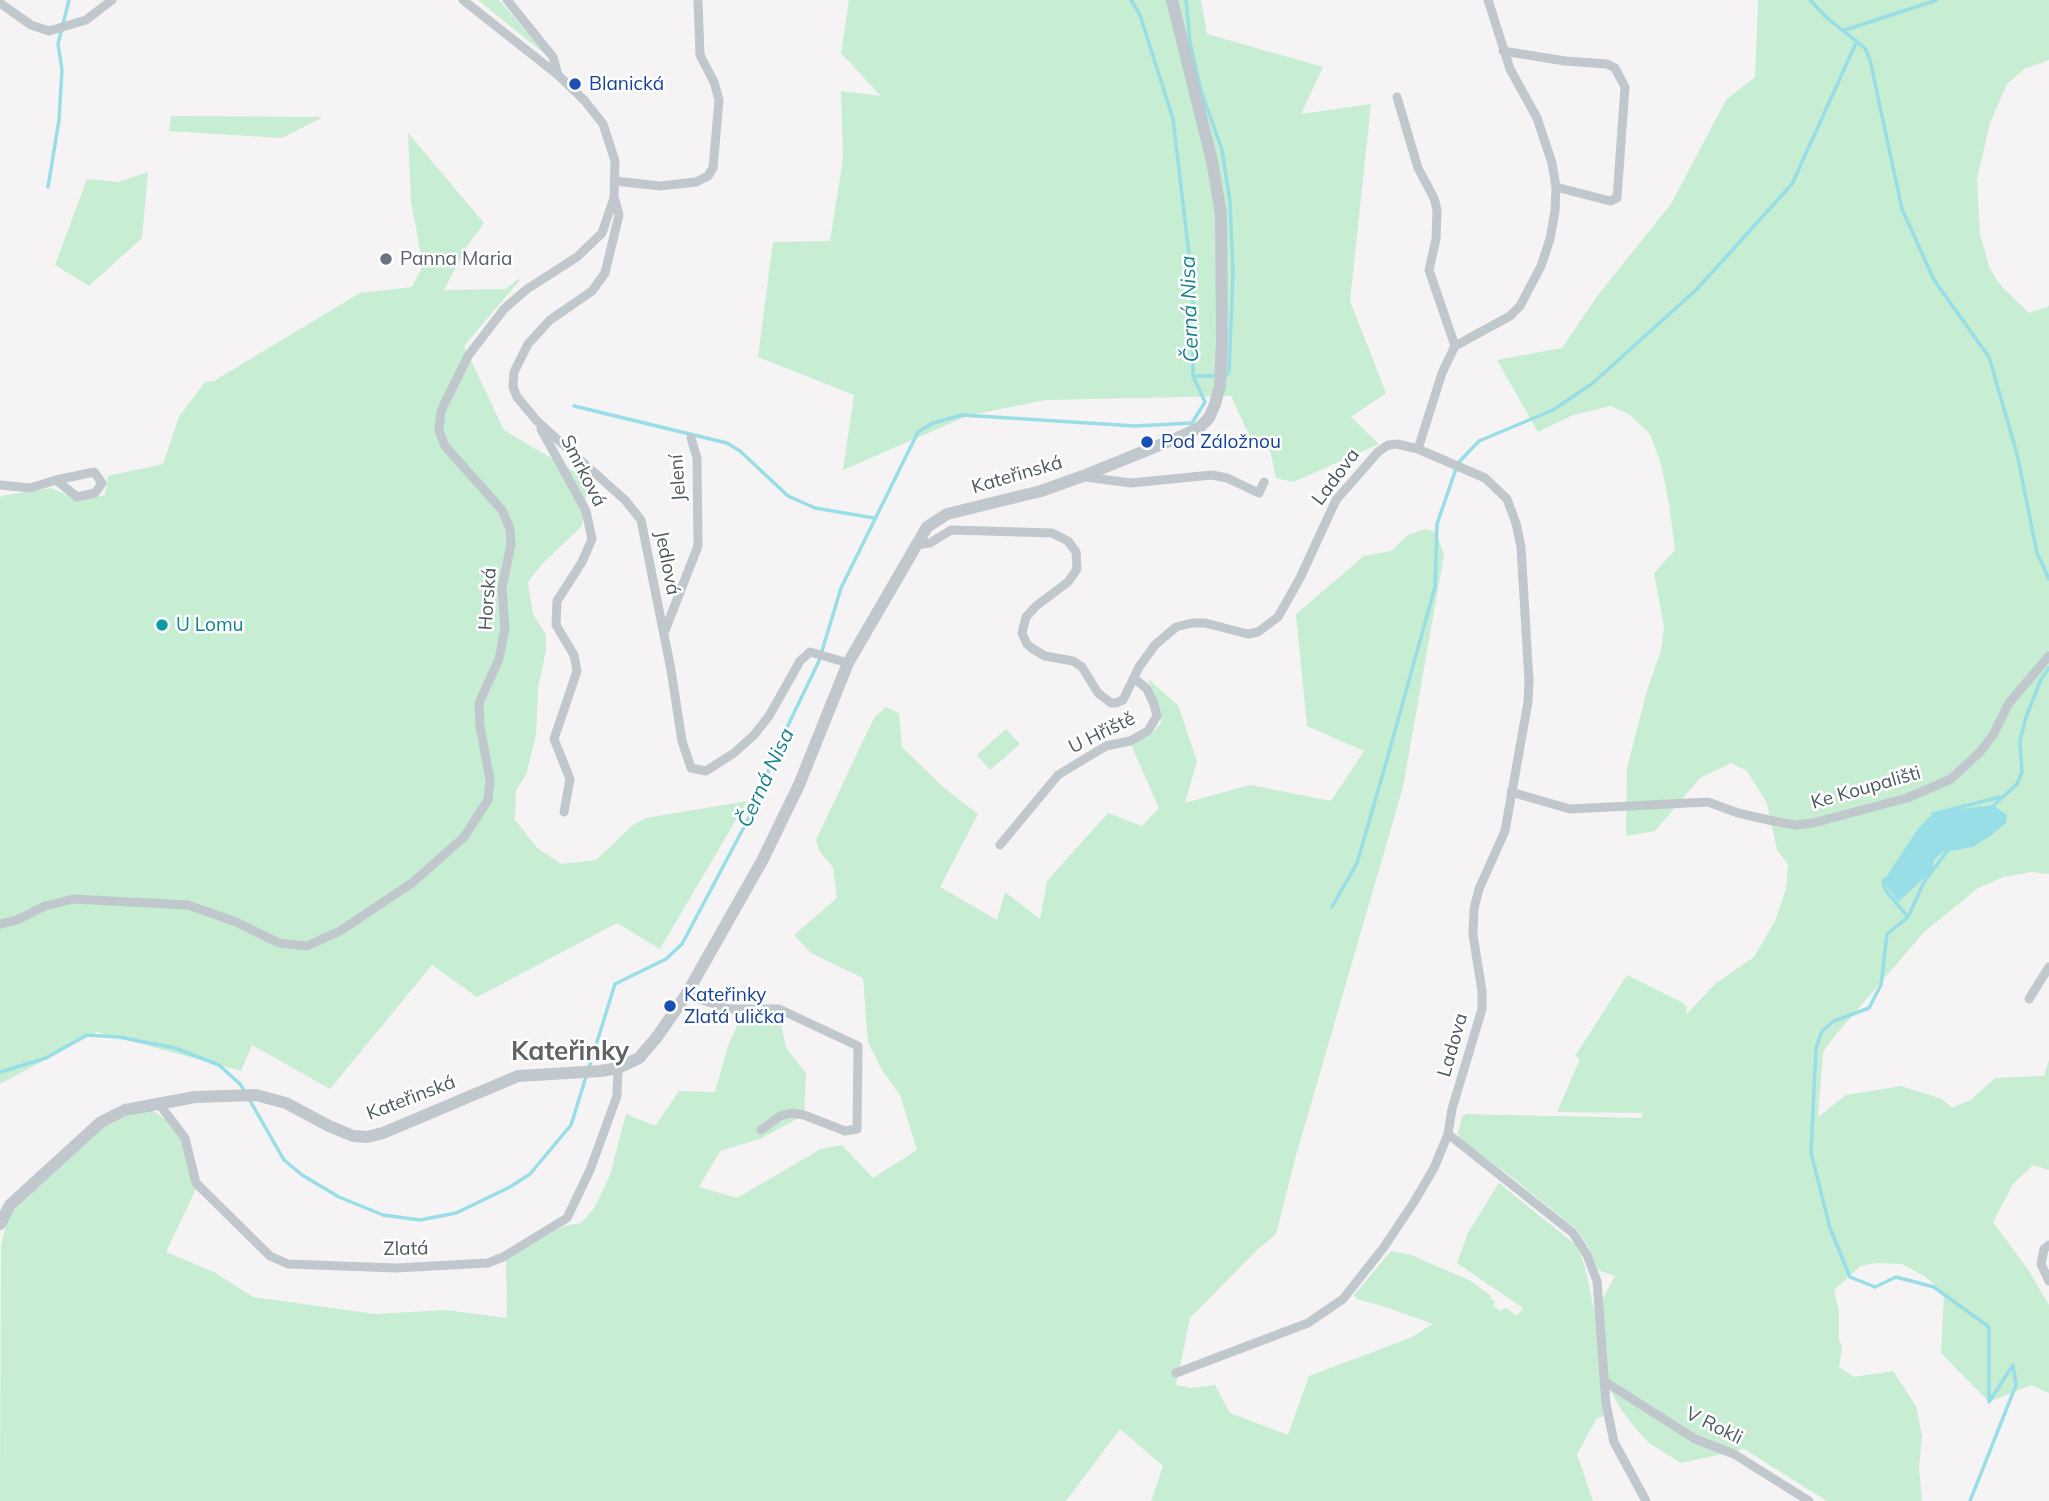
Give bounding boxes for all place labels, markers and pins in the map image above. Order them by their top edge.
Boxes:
place label: Blanická [589,73,664,95]
marker: Blanická [567,76,583,92]
place label: Panna Maria [400,248,512,270]
marker: Panna Maria [378,251,394,267]
place label: Pod Záložnou [1161,431,1281,453]
marker: Pod Záložnou [1139,434,1155,450]
place label: U Lomu [176,614,244,636]
marker: U Lomu [154,617,170,633]
place label: Kateřinky Zlatá ulička [684,984,785,1028]
marker: Kateřinky Zlatá ulička [662,998,678,1014]

